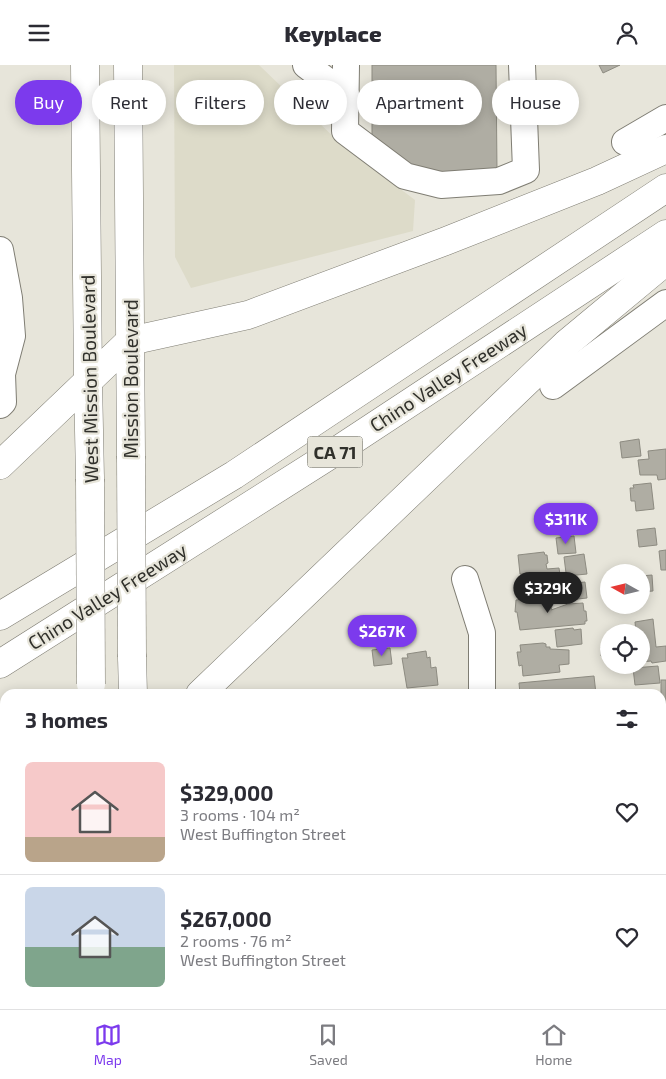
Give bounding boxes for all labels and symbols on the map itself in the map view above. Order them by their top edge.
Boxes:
street label: West Mission Boulevard [76,275,102,483]
street label: Mission Boulevard [119,299,142,459]
street label: Chino Valley Freeway [365,318,531,436]
road number: CA 71 [308,437,362,467]
pin: $311K [531,503,601,545]
street label: Chino Valley Freeway [23,538,191,654]
north arrow [600,564,650,614]
pin: $329K [513,571,583,614]
pin: $267K [347,615,417,657]

